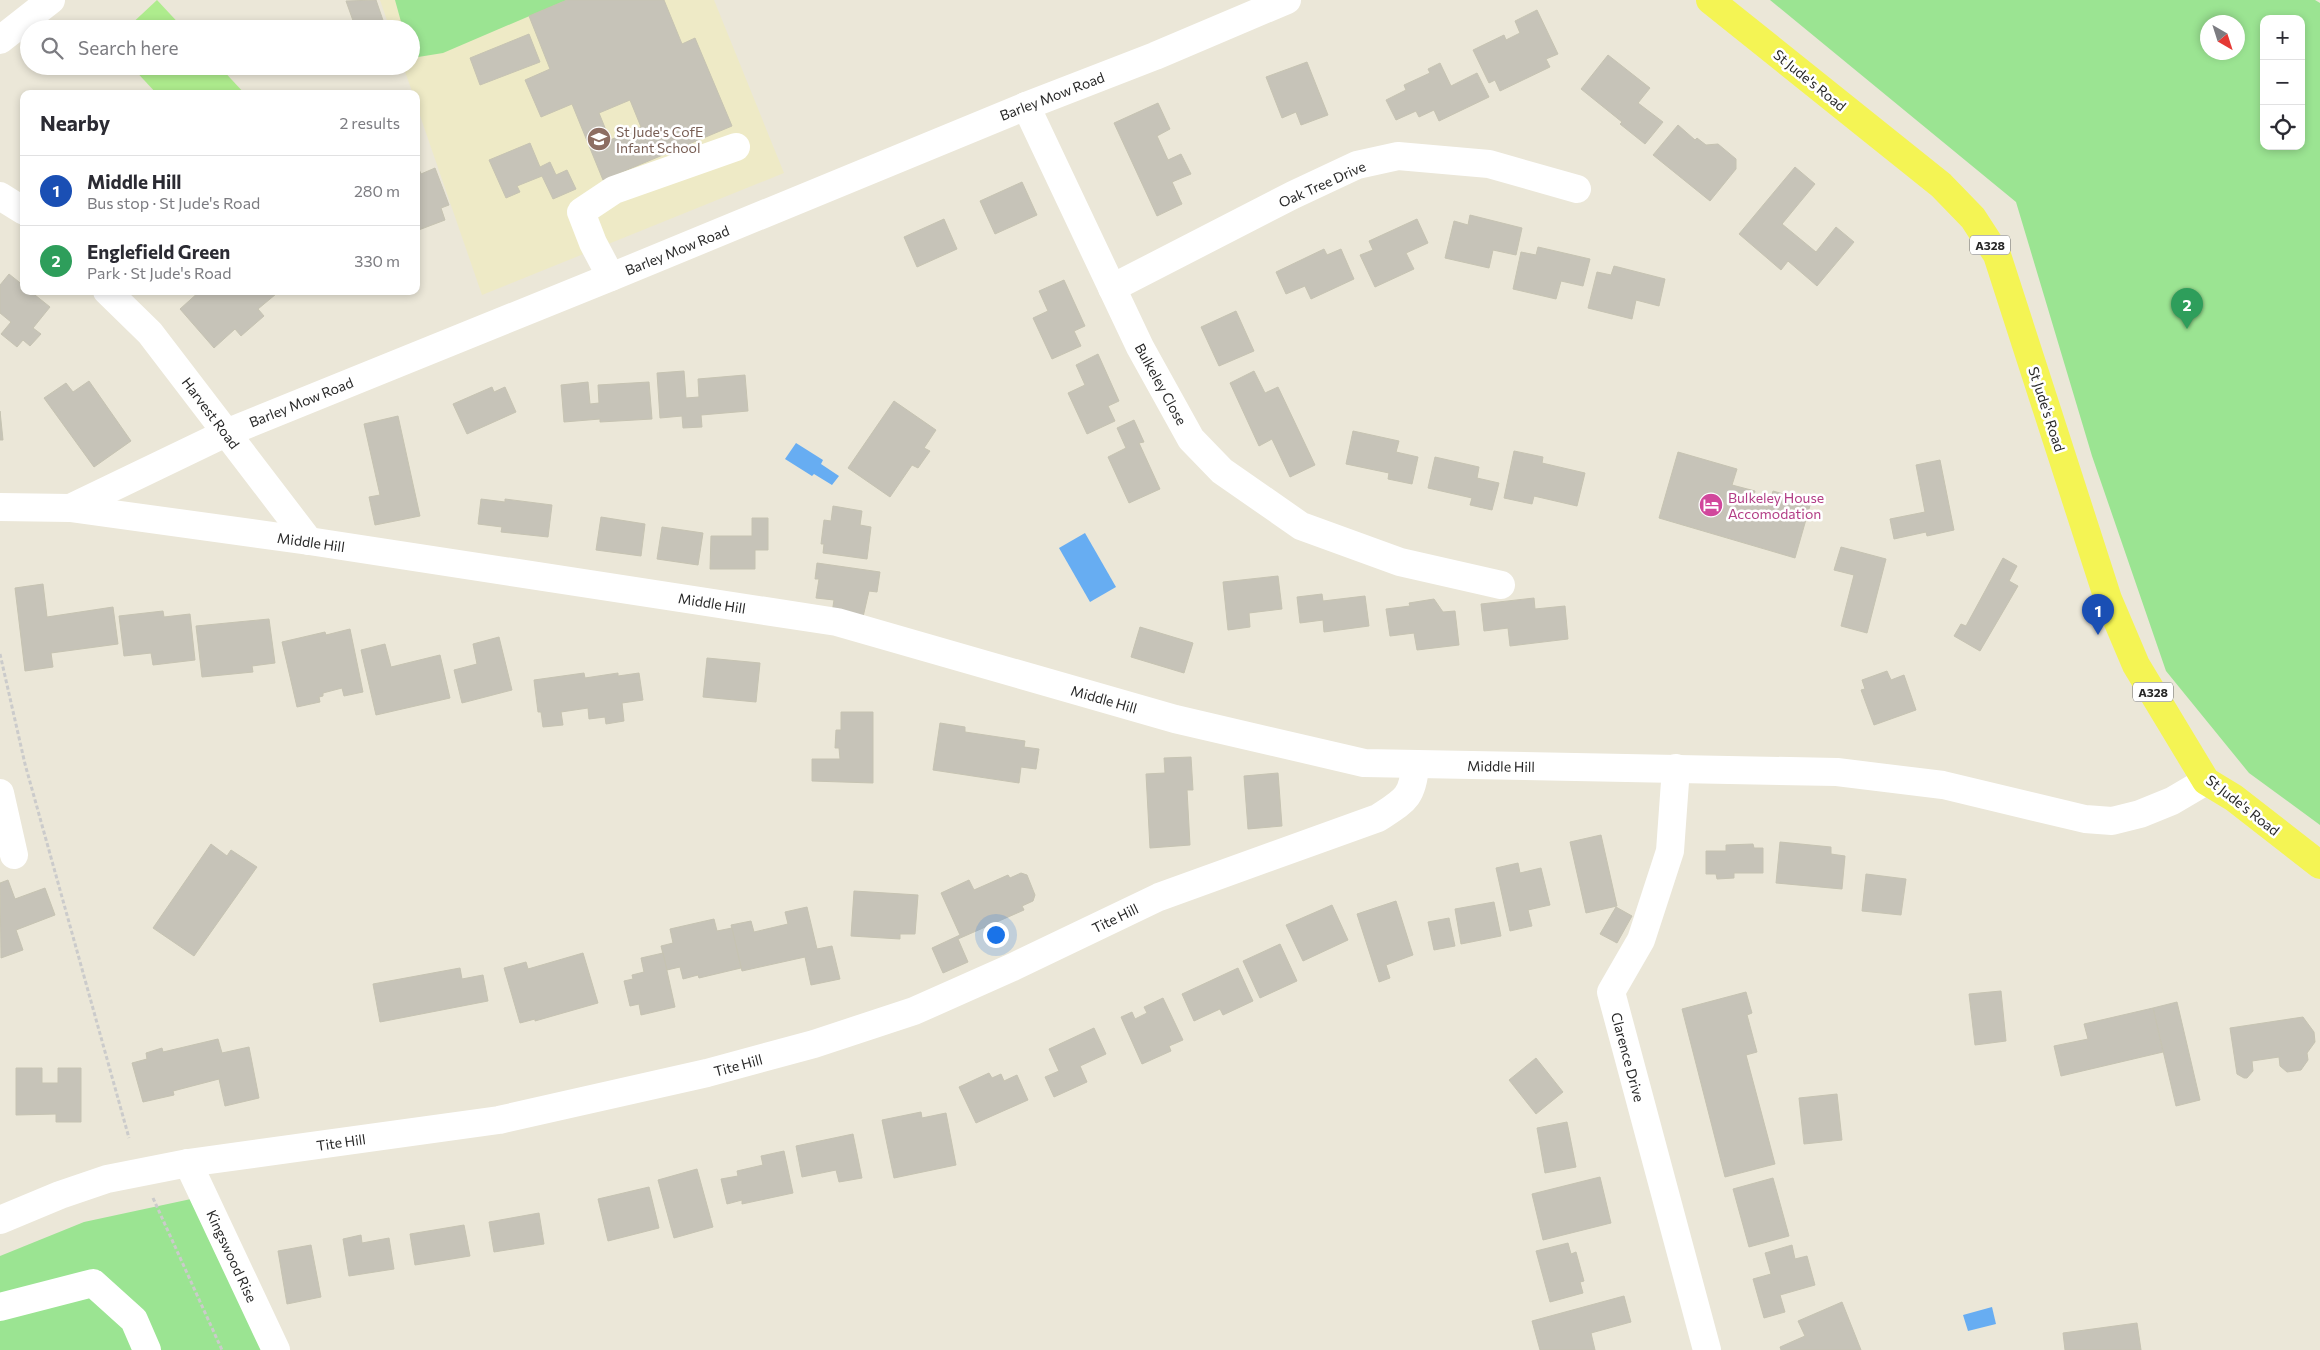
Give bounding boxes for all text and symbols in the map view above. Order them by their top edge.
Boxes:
north arrow [2200,15,2245,60]
map controls [2260,15,2305,150]
button: + [2260,15,2305,60]
search box [20,20,420,75]
icon: search [38,34,66,62]
text: Search here [78,36,178,59]
street label: St Jude's Road [1770,46,1850,114]
button: − [2260,60,2305,105]
street label: Barley Mow Road [997,68,1107,124]
button: locate [2260,105,2305,150]
text: Nearby [40,110,110,135]
text: 2 results [339,113,400,132]
place label: St Jude's CofE Infant School [616,123,703,156]
school or university icon: St Jude's CofE Infant School [586,126,612,152]
street label: Oak Tree Drive [1276,157,1368,211]
text: Middle Hill [87,170,182,193]
text: 1 [52,181,60,200]
text: 280 m [354,181,400,200]
text: Bus stop · St Jude's Road [87,193,260,212]
street label: Barley Mow Road [622,221,732,279]
road number: A328 [1970,236,2010,254]
text: Englefield Green [87,240,230,263]
text: 2 [51,251,61,270]
text: 330 m [354,251,400,270]
text: Park · St Jude's Road [87,263,231,282]
pin: 2 [2171,288,2203,329]
street label: Bulkeley Close [1132,340,1190,428]
street label: St Jude's Road [2025,364,2069,454]
street label: Barley Mow Road [246,373,356,431]
street label: Harvest Road [179,374,243,452]
place label: Bulkeley House Accomodation [1728,489,1824,522]
hotel icon: Bulkeley House Accomodation [1698,492,1724,518]
street label: Middle Hill [276,529,346,555]
street label: Middle Hill [677,589,747,617]
pin: 1 [2082,594,2114,635]
street label: Middle Hill [1069,681,1139,717]
road number: A328 [2133,682,2173,702]
street label: Middle Hill [1467,757,1535,775]
street label: St Jude's Road [2203,771,2283,839]
street label: Tite Hill [1089,900,1141,936]
your location [983,922,1009,948]
street label: Clarence Drive [1608,1010,1648,1104]
street label: Tite Hill [712,1050,764,1080]
street label: Tite Hill [315,1130,367,1154]
street label: Kingswood Rise [203,1207,261,1305]

